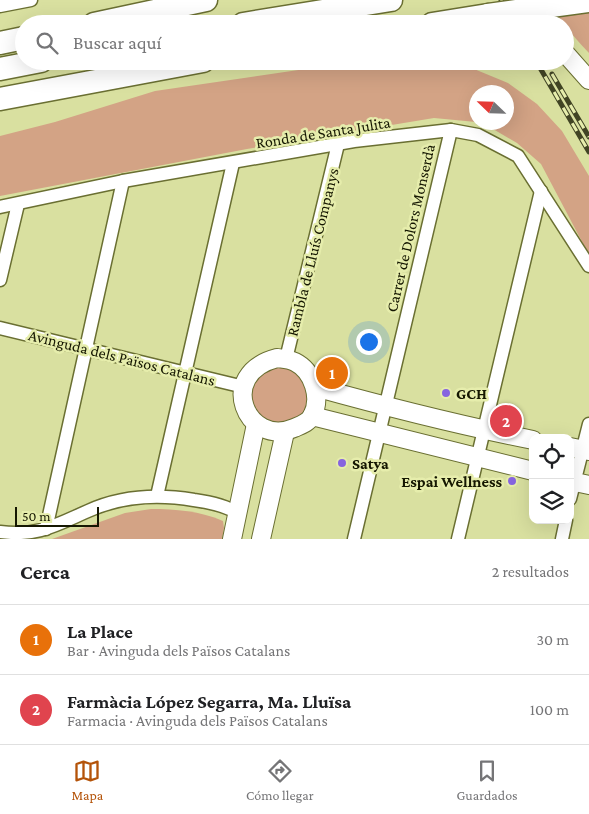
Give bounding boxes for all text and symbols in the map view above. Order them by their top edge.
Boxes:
search box [15,15,574,70]
icon: search [33,29,61,57]
text: Buscar aquí [73,32,162,53]
north arrow [469,85,514,130]
street label: Ronda de Santa Julita [255,113,392,153]
street label: Carrer de Dolors Monserdà [383,142,438,314]
street label: Rambla de Lluís Companys [283,166,343,338]
street label: Avinguda dels Països Catalans [27,326,217,390]
your location [356,329,382,355]
pin: 1 [316,354,348,392]
place label: GCH [456,385,487,402]
marker: GCH [440,387,452,399]
pin: 2 [490,402,522,440]
map controls [529,434,574,524]
button: locate [529,434,574,479]
place label: Satya [352,455,389,472]
marker: Satya [336,457,348,469]
place label: Espai Wellness [401,473,502,490]
marker: Espai Wellness [506,475,518,487]
button: layers [529,479,574,524]
scale bar [15,504,99,527]
text: 50 m [22,508,50,524]
text: Cerca [20,560,70,584]
text: 2 resultados [492,563,569,580]
text: La Place [67,621,133,642]
text: 1 [33,631,39,648]
text: 30 m [537,631,569,648]
text: Bar · Avinguda dels Països Catalans [67,642,290,659]
text: Farmàcia López Segarra, Ma. Lluïsa [67,691,351,712]
text: 2 [32,701,40,718]
text: 100 m [530,701,569,718]
text: Farmacia · Avinguda dels Països Catalans [67,712,328,729]
tab: Mapa [71,757,103,803]
tab: Cómo llegar [246,757,314,803]
tab: Guardados [456,757,518,803]

